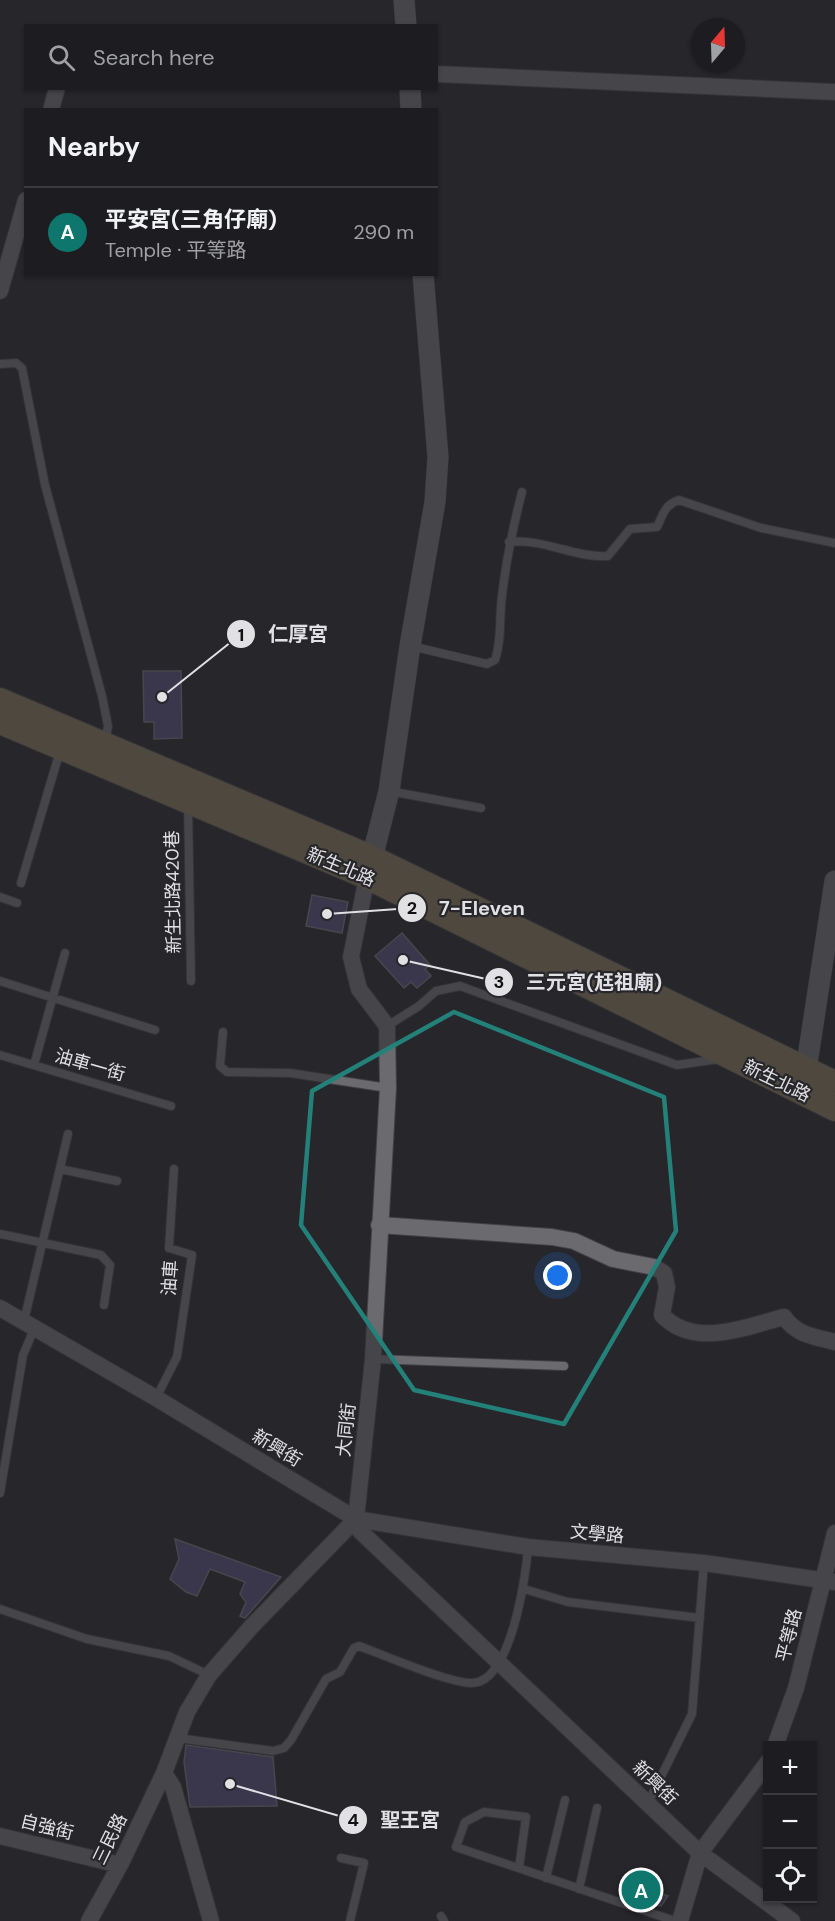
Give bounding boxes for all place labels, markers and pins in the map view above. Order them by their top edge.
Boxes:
callout: 仁厚宮 [226,615,340,653]
callout: 7-Eleven [397,889,537,927]
callout: 三元宮(尪祖廟) [484,963,674,1001]
callout: 聖王宮 [338,1801,452,1839]
pin: A [622,1868,660,1912]

